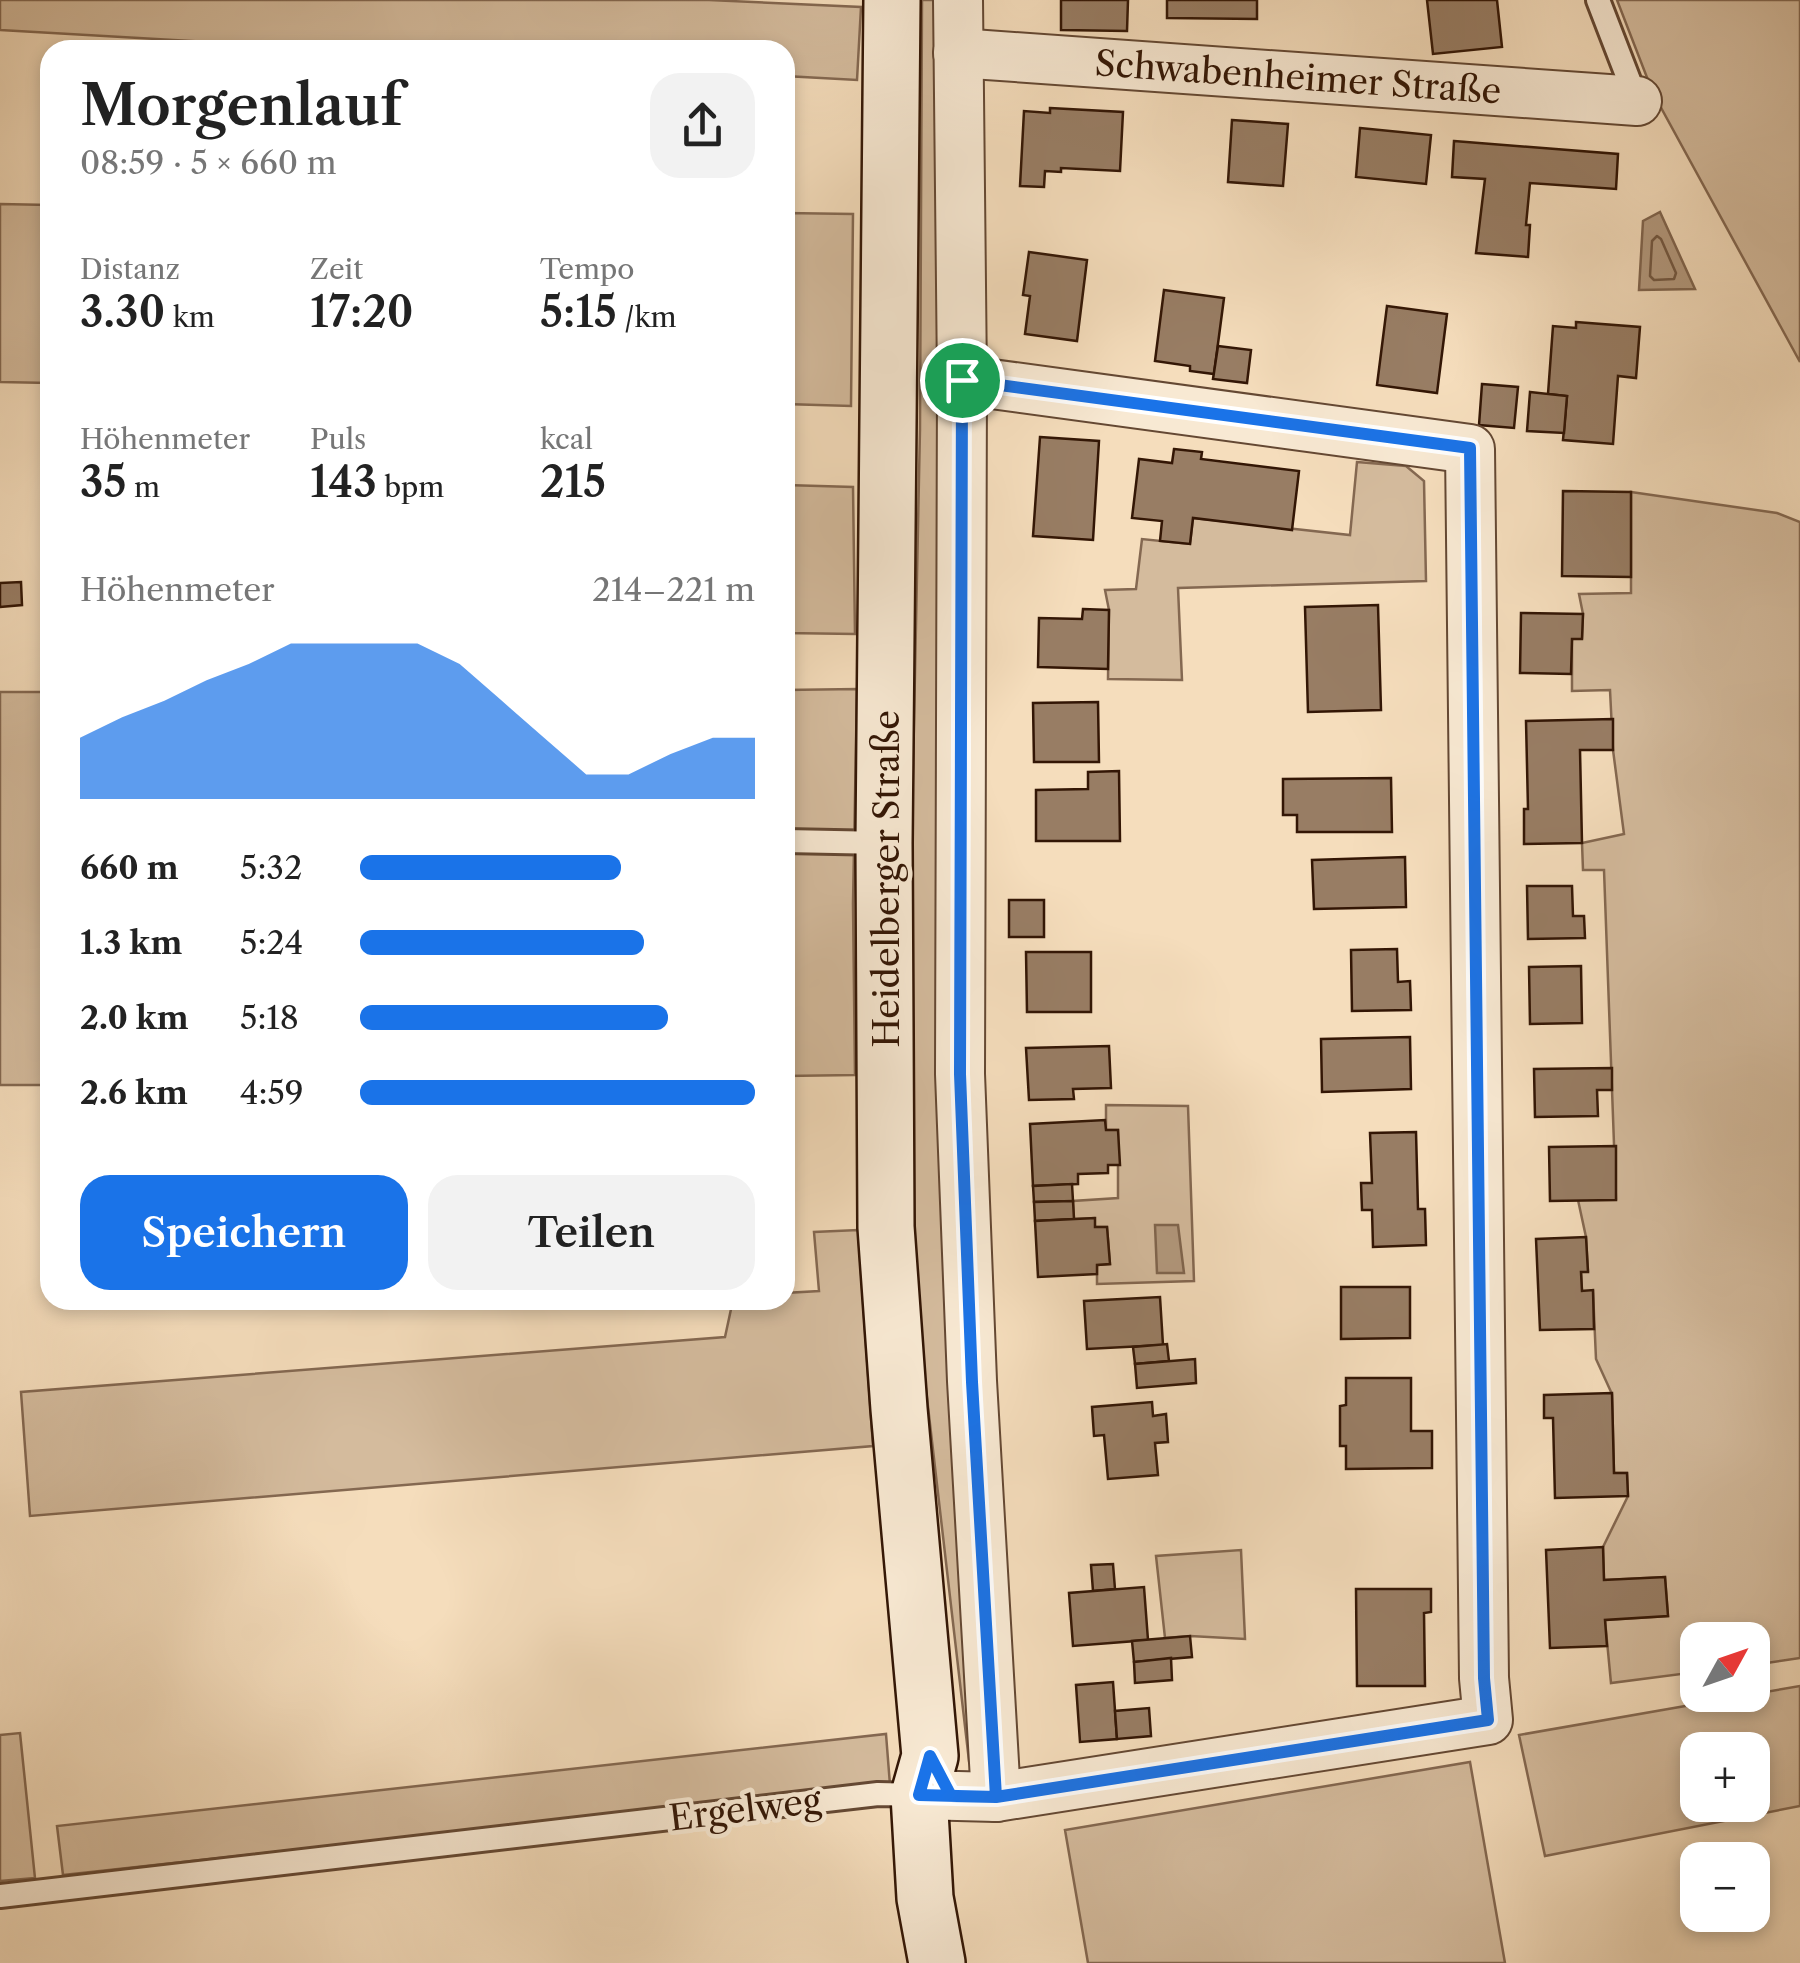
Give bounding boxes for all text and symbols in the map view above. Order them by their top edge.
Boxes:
street label: Schwabenheimer Straße [1093,41,1503,113]
text: Morgenlauf [80,72,402,139]
button: share [650,73,755,178]
text: 08:59 · 5 × 660 m [80,143,336,182]
text: Distanz [80,252,180,286]
text: Zeit [310,252,363,286]
text: Tempo [540,252,634,286]
text: 3.30 [80,286,165,338]
text: 17:20 [310,286,414,338]
text: 5:15 [540,286,617,338]
text: km [165,300,215,334]
text: /km [617,300,677,334]
pin [920,338,1005,423]
icon: arrive [935,353,990,408]
text: Höhenmeter [80,422,250,456]
text: Puls [310,422,366,456]
text: kcal [540,422,593,456]
text: 35 [80,456,127,508]
text: 143 [310,456,377,508]
text: 215 [540,456,606,508]
text: m [127,470,160,504]
text: bpm [377,470,444,504]
text: Höhenmeter [80,570,275,609]
text: 214–221 m [592,570,755,609]
street label: Heidelberger Straße [865,710,908,1048]
text: 660 m [80,848,179,887]
text: 5:32 [240,848,302,887]
text: 1.3 km [80,923,182,962]
text: 5:24 [240,923,303,962]
text: 2.0 km [80,998,189,1037]
text: 5:18 [240,998,299,1037]
text: 2.6 km [80,1073,188,1112]
text: 4:59 [240,1073,304,1112]
button: Speichern [80,1175,408,1290]
button: Teilen [428,1175,755,1290]
north arrow [1680,1622,1770,1712]
map controls [1680,1622,1770,1932]
button: + [1680,1732,1770,1822]
street label: Ergelweg [667,1778,824,1840]
button: − [1680,1842,1770,1932]

